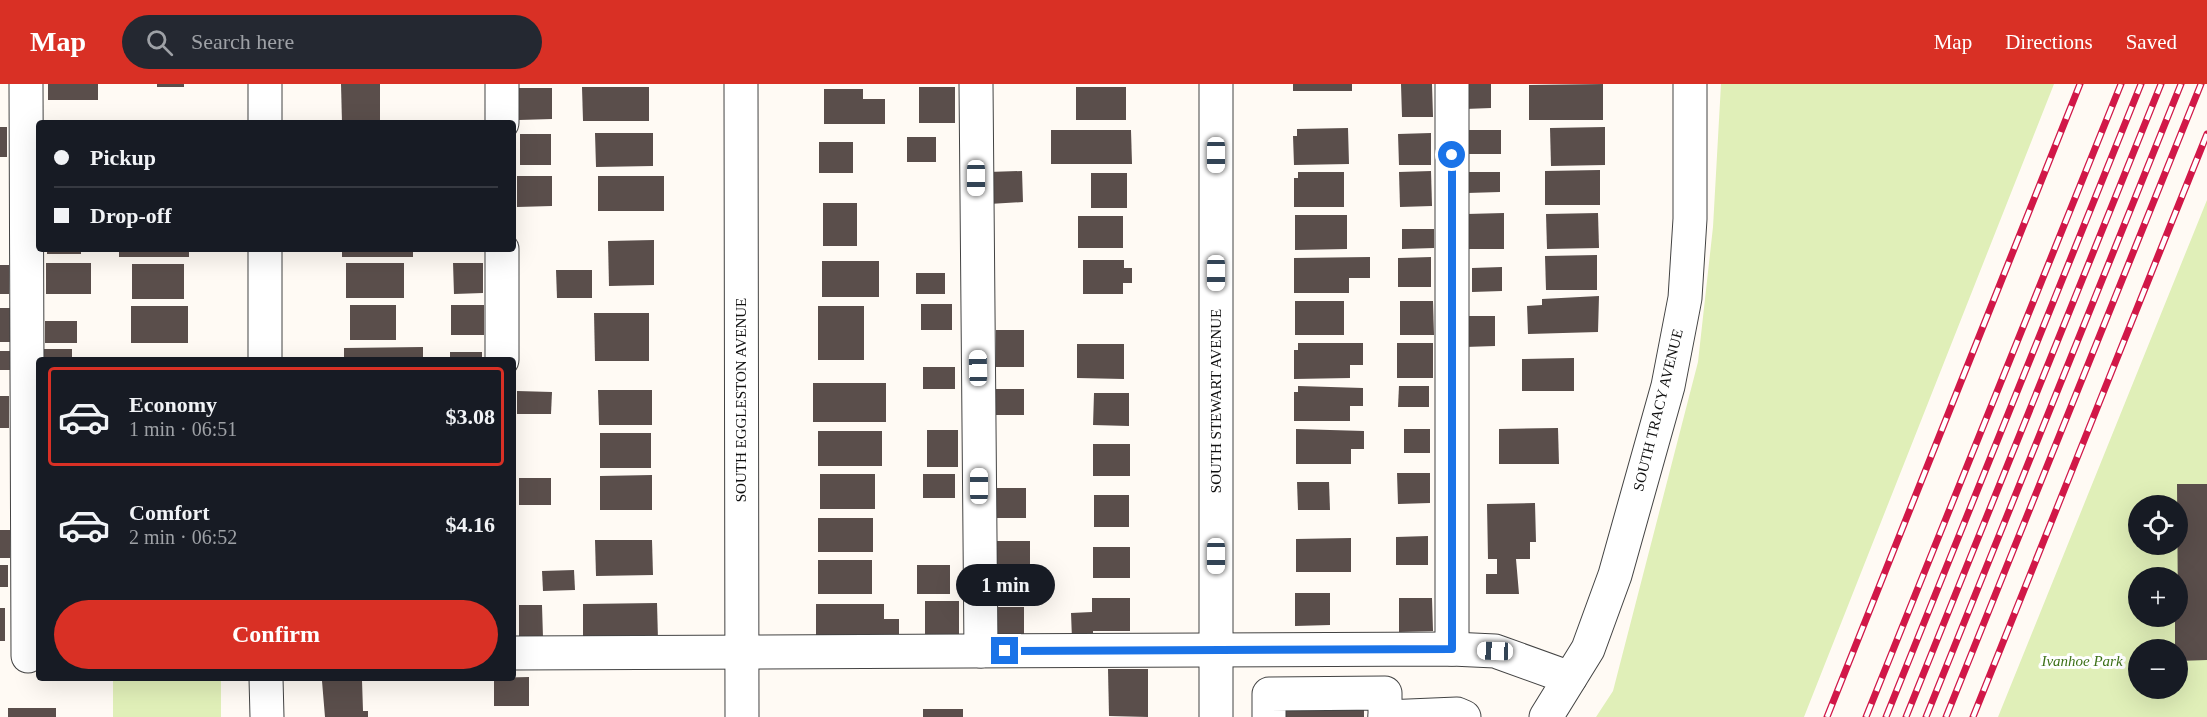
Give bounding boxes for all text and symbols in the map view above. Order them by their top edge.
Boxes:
search box [122,15,542,69]
text: Map [30,26,86,57]
icon: search [143,26,176,59]
text: Search here [191,29,294,54]
text: Map [1934,30,1972,54]
text: Directions [2005,30,2093,54]
text: Saved [2126,30,2177,54]
car [1207,137,1225,173]
route start [1438,141,1465,168]
text: Pickup [90,145,156,170]
car [967,160,985,196]
text: Drop-off [90,203,171,228]
car [1207,255,1225,291]
street label: SOUTH EGGLESTON AVENUE [733,298,749,502]
street label: SOUTH STEWART AVENUE [1208,309,1224,493]
street label: SOUTH TRACY AVENUE [1630,327,1686,493]
car [969,350,987,386]
icon: car [57,390,111,444]
text: Economy [129,392,217,417]
text: $3.08 [446,404,495,429]
text: 1 min · 06:51 [129,418,237,440]
car [970,468,988,504]
map controls [2128,495,2188,699]
button: locate [2128,495,2188,555]
icon: car [57,498,111,552]
text: Comfort [129,500,210,525]
text: $4.16 [446,512,495,537]
text: 2 min · 06:52 [129,526,237,548]
car [1207,538,1225,574]
callout: 1 min [956,564,1054,606]
button: + [2128,567,2188,627]
text: 1 min [981,574,1030,596]
button: Confirm [54,600,498,669]
route end [991,637,1018,664]
button: − [2128,639,2188,699]
car [1477,641,1513,661]
park label: Ivanhoe Park [2040,653,2123,669]

